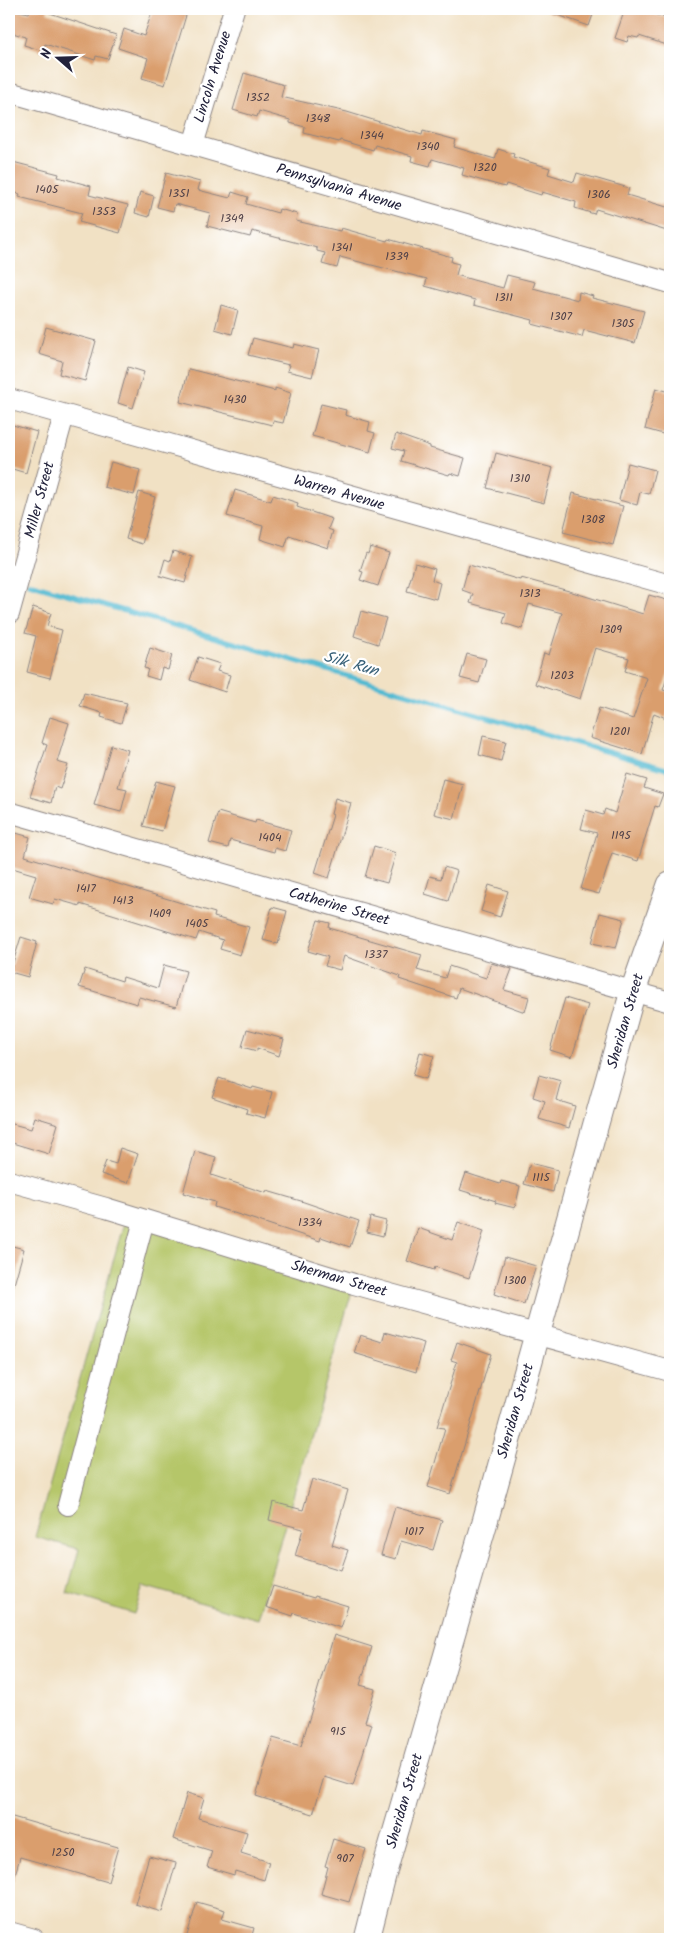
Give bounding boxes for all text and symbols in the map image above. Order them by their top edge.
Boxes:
street label: Lincoln Avenue [188,28,238,126]
north arrow [32,32,82,82]
text: N [35,46,59,62]
house number: 1352 [246,88,270,107]
house number: 1348 [306,109,331,128]
house number: 1344 [360,126,384,145]
house number: 1340 [416,137,440,156]
street label: Pennsylvania Avenue [273,157,405,219]
house number: 1320 [473,158,497,177]
house number: 1405 [36,180,60,199]
house number: 1351 [169,184,190,203]
house number: 1306 [587,185,611,204]
house number: 1353 [92,202,116,221]
house number: 1349 [220,209,244,228]
house number: 1341 [331,238,353,257]
house number: 1339 [385,247,409,266]
house number: 1311 [495,288,513,307]
house number: 1307 [550,307,573,326]
house number: 1305 [611,314,636,333]
house number: 1430 [223,390,247,409]
street label: Miller Street [18,459,62,541]
street label: Warren Avenue [291,469,388,518]
house number: 1310 [510,469,530,488]
house number: 1308 [581,510,606,529]
house number: 1313 [519,584,541,603]
house number: 1309 [600,620,622,639]
water label: Silk Run [321,644,383,684]
house number: 1203 [550,666,574,685]
house number: 1201 [610,722,630,741]
house number: 1195 [611,826,632,845]
house number: 1404 [259,828,282,847]
house number: 1417 [76,879,96,898]
street label: Catherine Street [286,881,392,933]
house number: 1413 [112,891,134,910]
house number: 1409 [149,904,171,923]
house number: 1405 [186,914,210,933]
house number: 1337 [364,945,388,964]
street label: Sheridan Street [601,970,651,1071]
house number: 1115 [532,1168,551,1187]
house number: 1334 [298,1213,322,1232]
street label: Sherman Street [288,1254,390,1304]
house number: 1300 [504,1271,526,1290]
street label: Sheridan Street [491,1360,541,1461]
house number: 1017 [404,1522,424,1541]
house number: 915 [330,1722,348,1741]
street label: Sheridan Street [380,1750,430,1851]
house number: 1250 [51,1843,75,1862]
house number: 907 [336,1849,354,1868]

